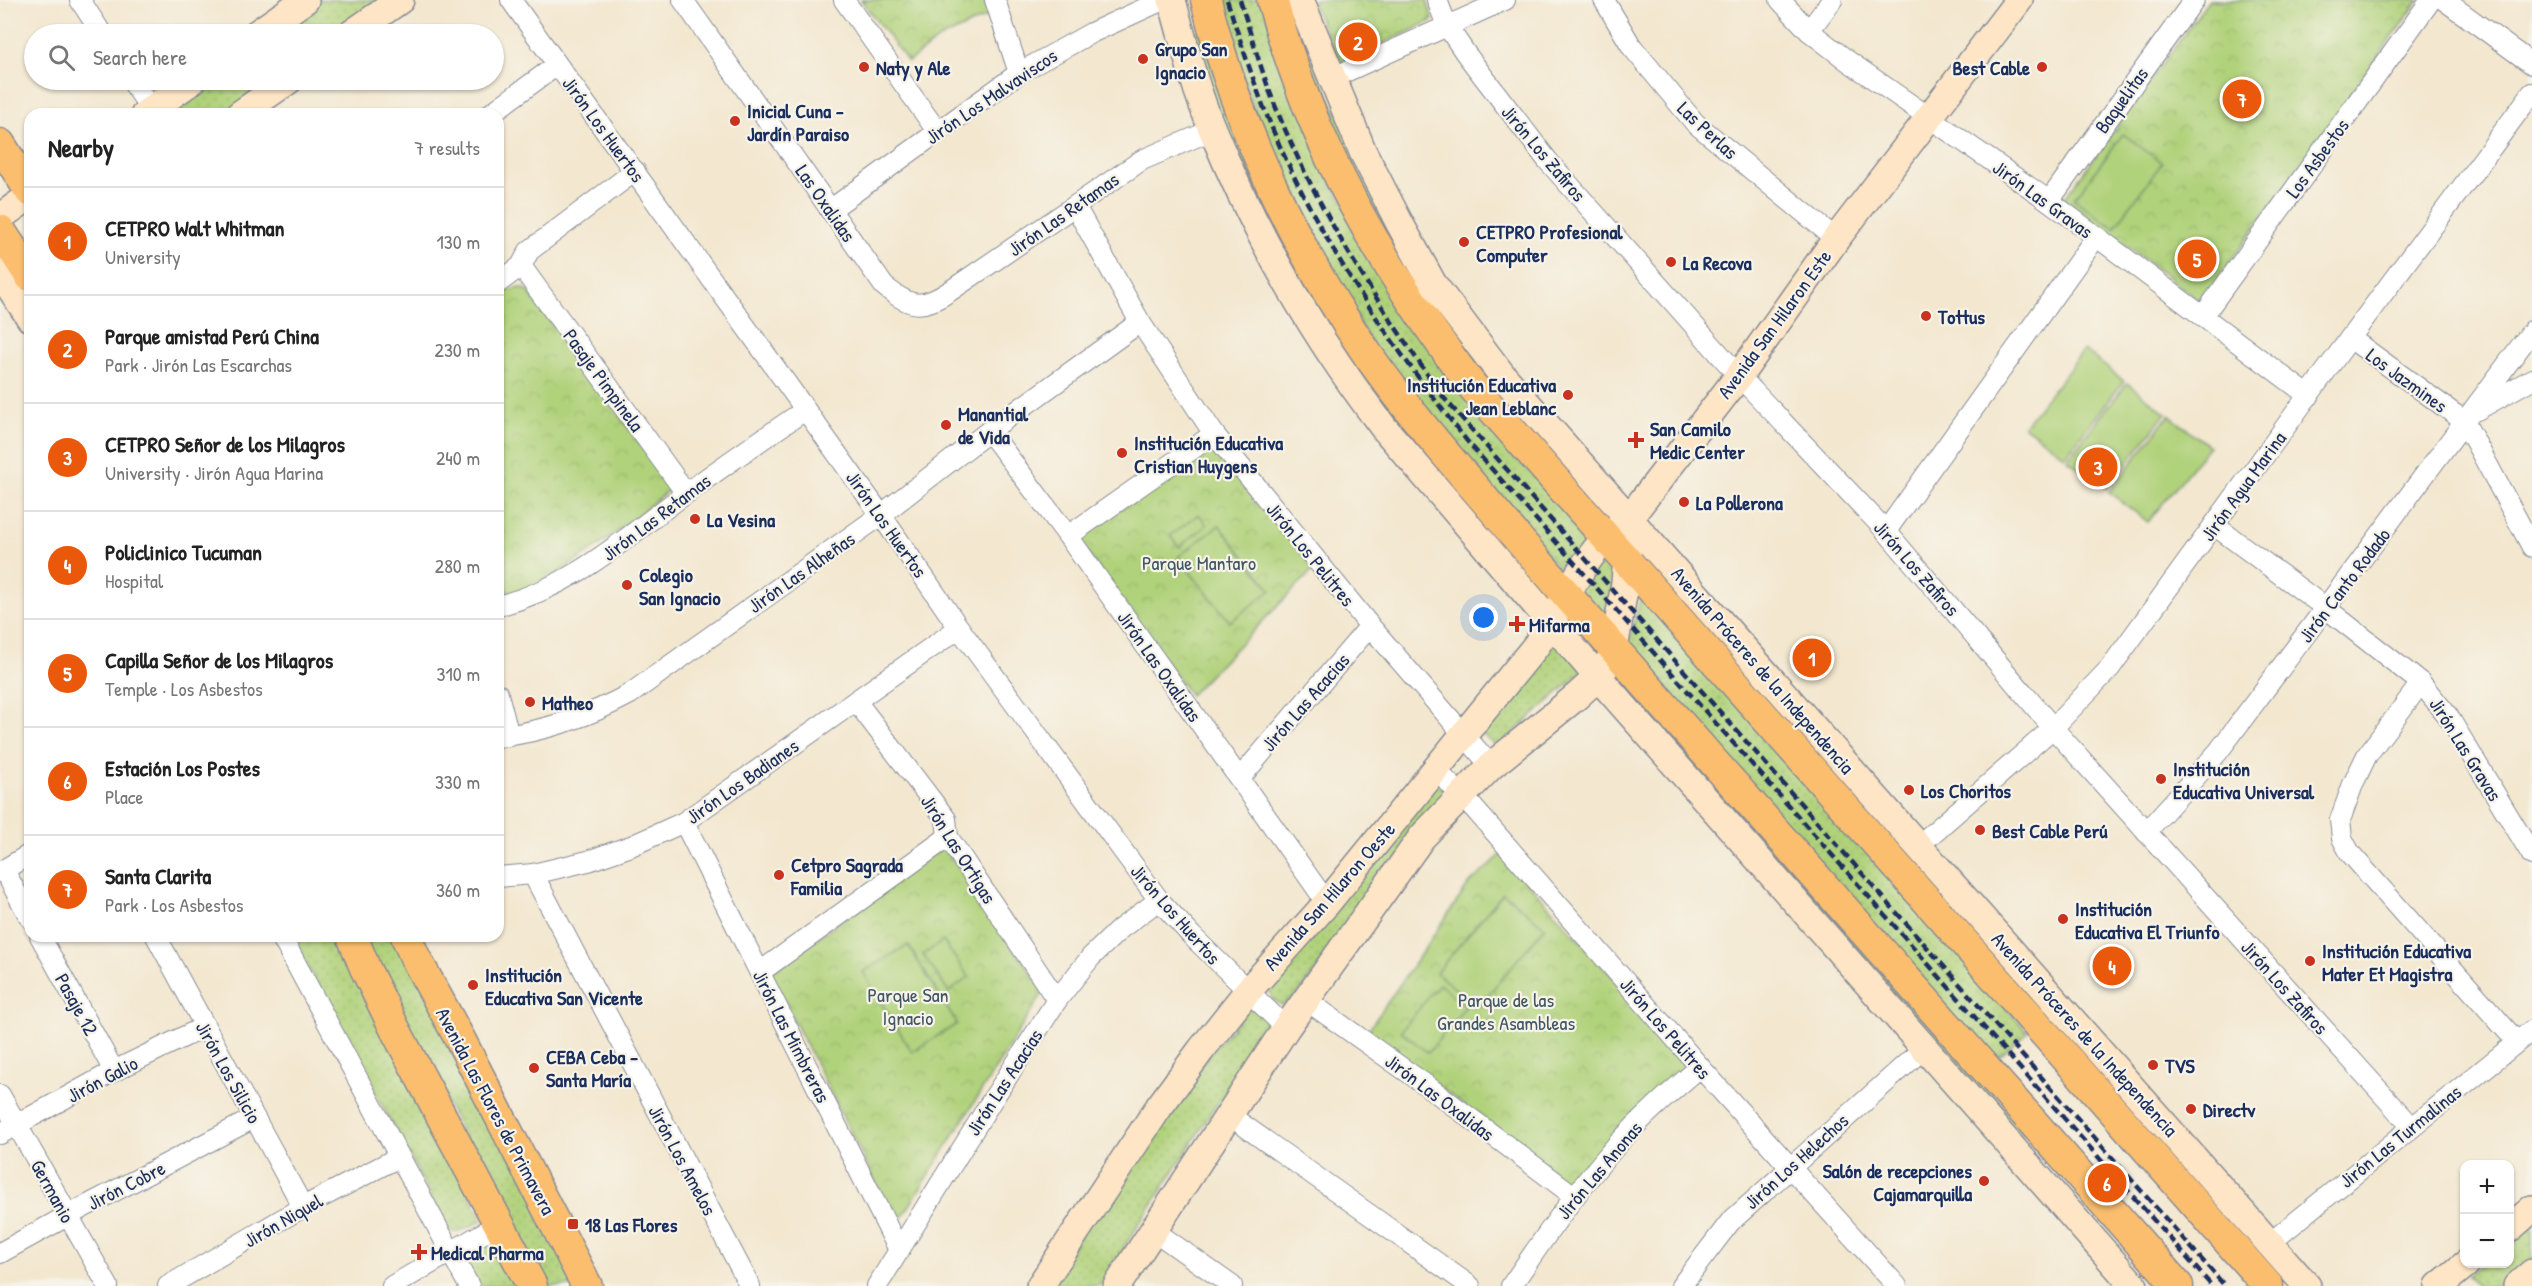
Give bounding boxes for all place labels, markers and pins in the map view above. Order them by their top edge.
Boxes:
pin: 2 [1338,20,1378,64]
place label: Grupo San Ignacio [1155,35,1228,86]
marker: Grupo San Ignacio [1136,52,1150,66]
place label: Naty y Ale [876,54,951,82]
place label: Best Cable [1952,54,2030,81]
marker: Naty y Ale [857,60,871,74]
marker: Best Cable [2035,60,2049,74]
pin: 7 [2222,76,2262,122]
place label: Inicial Cuna - Jardín Paraiso [747,97,849,147]
marker: Inicial Cuna - Jardín Paraiso [728,114,742,128]
place label: CETPRO Profesional Computer [1476,218,1623,269]
marker: CETPRO Profesional Computer [1457,235,1471,249]
pin: 5 [2178,236,2216,282]
place label: La Recova [1683,249,1752,276]
marker: La Recova [1664,255,1678,269]
place label: Tottus [1937,303,1985,330]
marker: Tottus [1919,309,1933,323]
place label: Institución Educativa Jean Leblanc [1407,371,1557,421]
marker: Institución Educativa Jean Leblanc [1561,388,1575,402]
place label: Manantial de Vida [958,400,1029,450]
place label: San Camilo Medic Center [1650,415,1745,465]
marker: Manantial de Vida [939,418,953,432]
place label: Institución Educativa Cristian Huygens [1134,429,1283,480]
marker: San Camilo Medic Center [1627,431,1645,449]
pin: 3 [2078,444,2118,490]
marker: Institución Educativa Cristian Huygens [1115,446,1129,460]
place label: La Pollerona [1696,489,1783,516]
marker: La Pollerona [1677,495,1691,509]
place label: La Vesina [707,506,775,533]
marker: La Vesina [688,512,702,526]
place label: Colegio San Ignacio [639,561,720,612]
marker: Colegio San Ignacio [620,578,634,592]
place label: Mifarma [1529,611,1590,638]
marker: Mifarma [1510,617,1524,631]
pin: 1 [1792,636,1832,680]
place label: Matheo [542,689,593,716]
marker: Matheo [523,695,537,709]
place label: Institución Educativa Universal [2173,755,2315,805]
marker: Institución Educativa Universal [2154,772,2168,786]
place label: Los Choritos [1921,777,2011,804]
marker: Los Choritos [1902,783,1916,797]
place label: Best Cable Perú [1992,817,2108,844]
marker: Best Cable Perú [1973,823,1987,837]
place label: Cetpro Sagrada Familia [790,851,903,901]
marker: Cetpro Sagrada Familia [772,868,786,882]
place label: Institución Educativa El Triunfo [2075,895,2220,945]
marker: Institución Educativa El Triunfo [2056,912,2070,926]
place label: Institución Educativa Mater Et Magistra [2322,937,2471,988]
pin: 4 [2092,944,2132,988]
marker: Institución Educativa Mater Et Magistra [2303,954,2317,968]
place label: Institución Educativa San Vicente [485,961,643,1011]
marker: Institución Educativa San Vicente [466,978,480,992]
place label: CEBA Ceba - Santa María [546,1043,638,1093]
place label: TVS [2164,1052,2196,1079]
marker: TVS [2146,1058,2160,1072]
marker: CEBA Ceba - Santa María [527,1061,541,1075]
place label: Directv [2203,1096,2256,1123]
marker: Directv [2184,1102,2198,1116]
place label: Salón de recepciones Cajamarquilla [1823,1157,1972,1208]
pin: 6 [2088,1160,2126,1206]
marker: Salón de recepciones Cajamarquilla [1977,1174,1991,1188]
place label: 18 Las Flores [585,1211,678,1238]
marker: 18 Las Flores [566,1217,580,1231]
place label: Medical Pharma [431,1239,544,1266]
marker: Medical Pharma [412,1245,426,1259]

